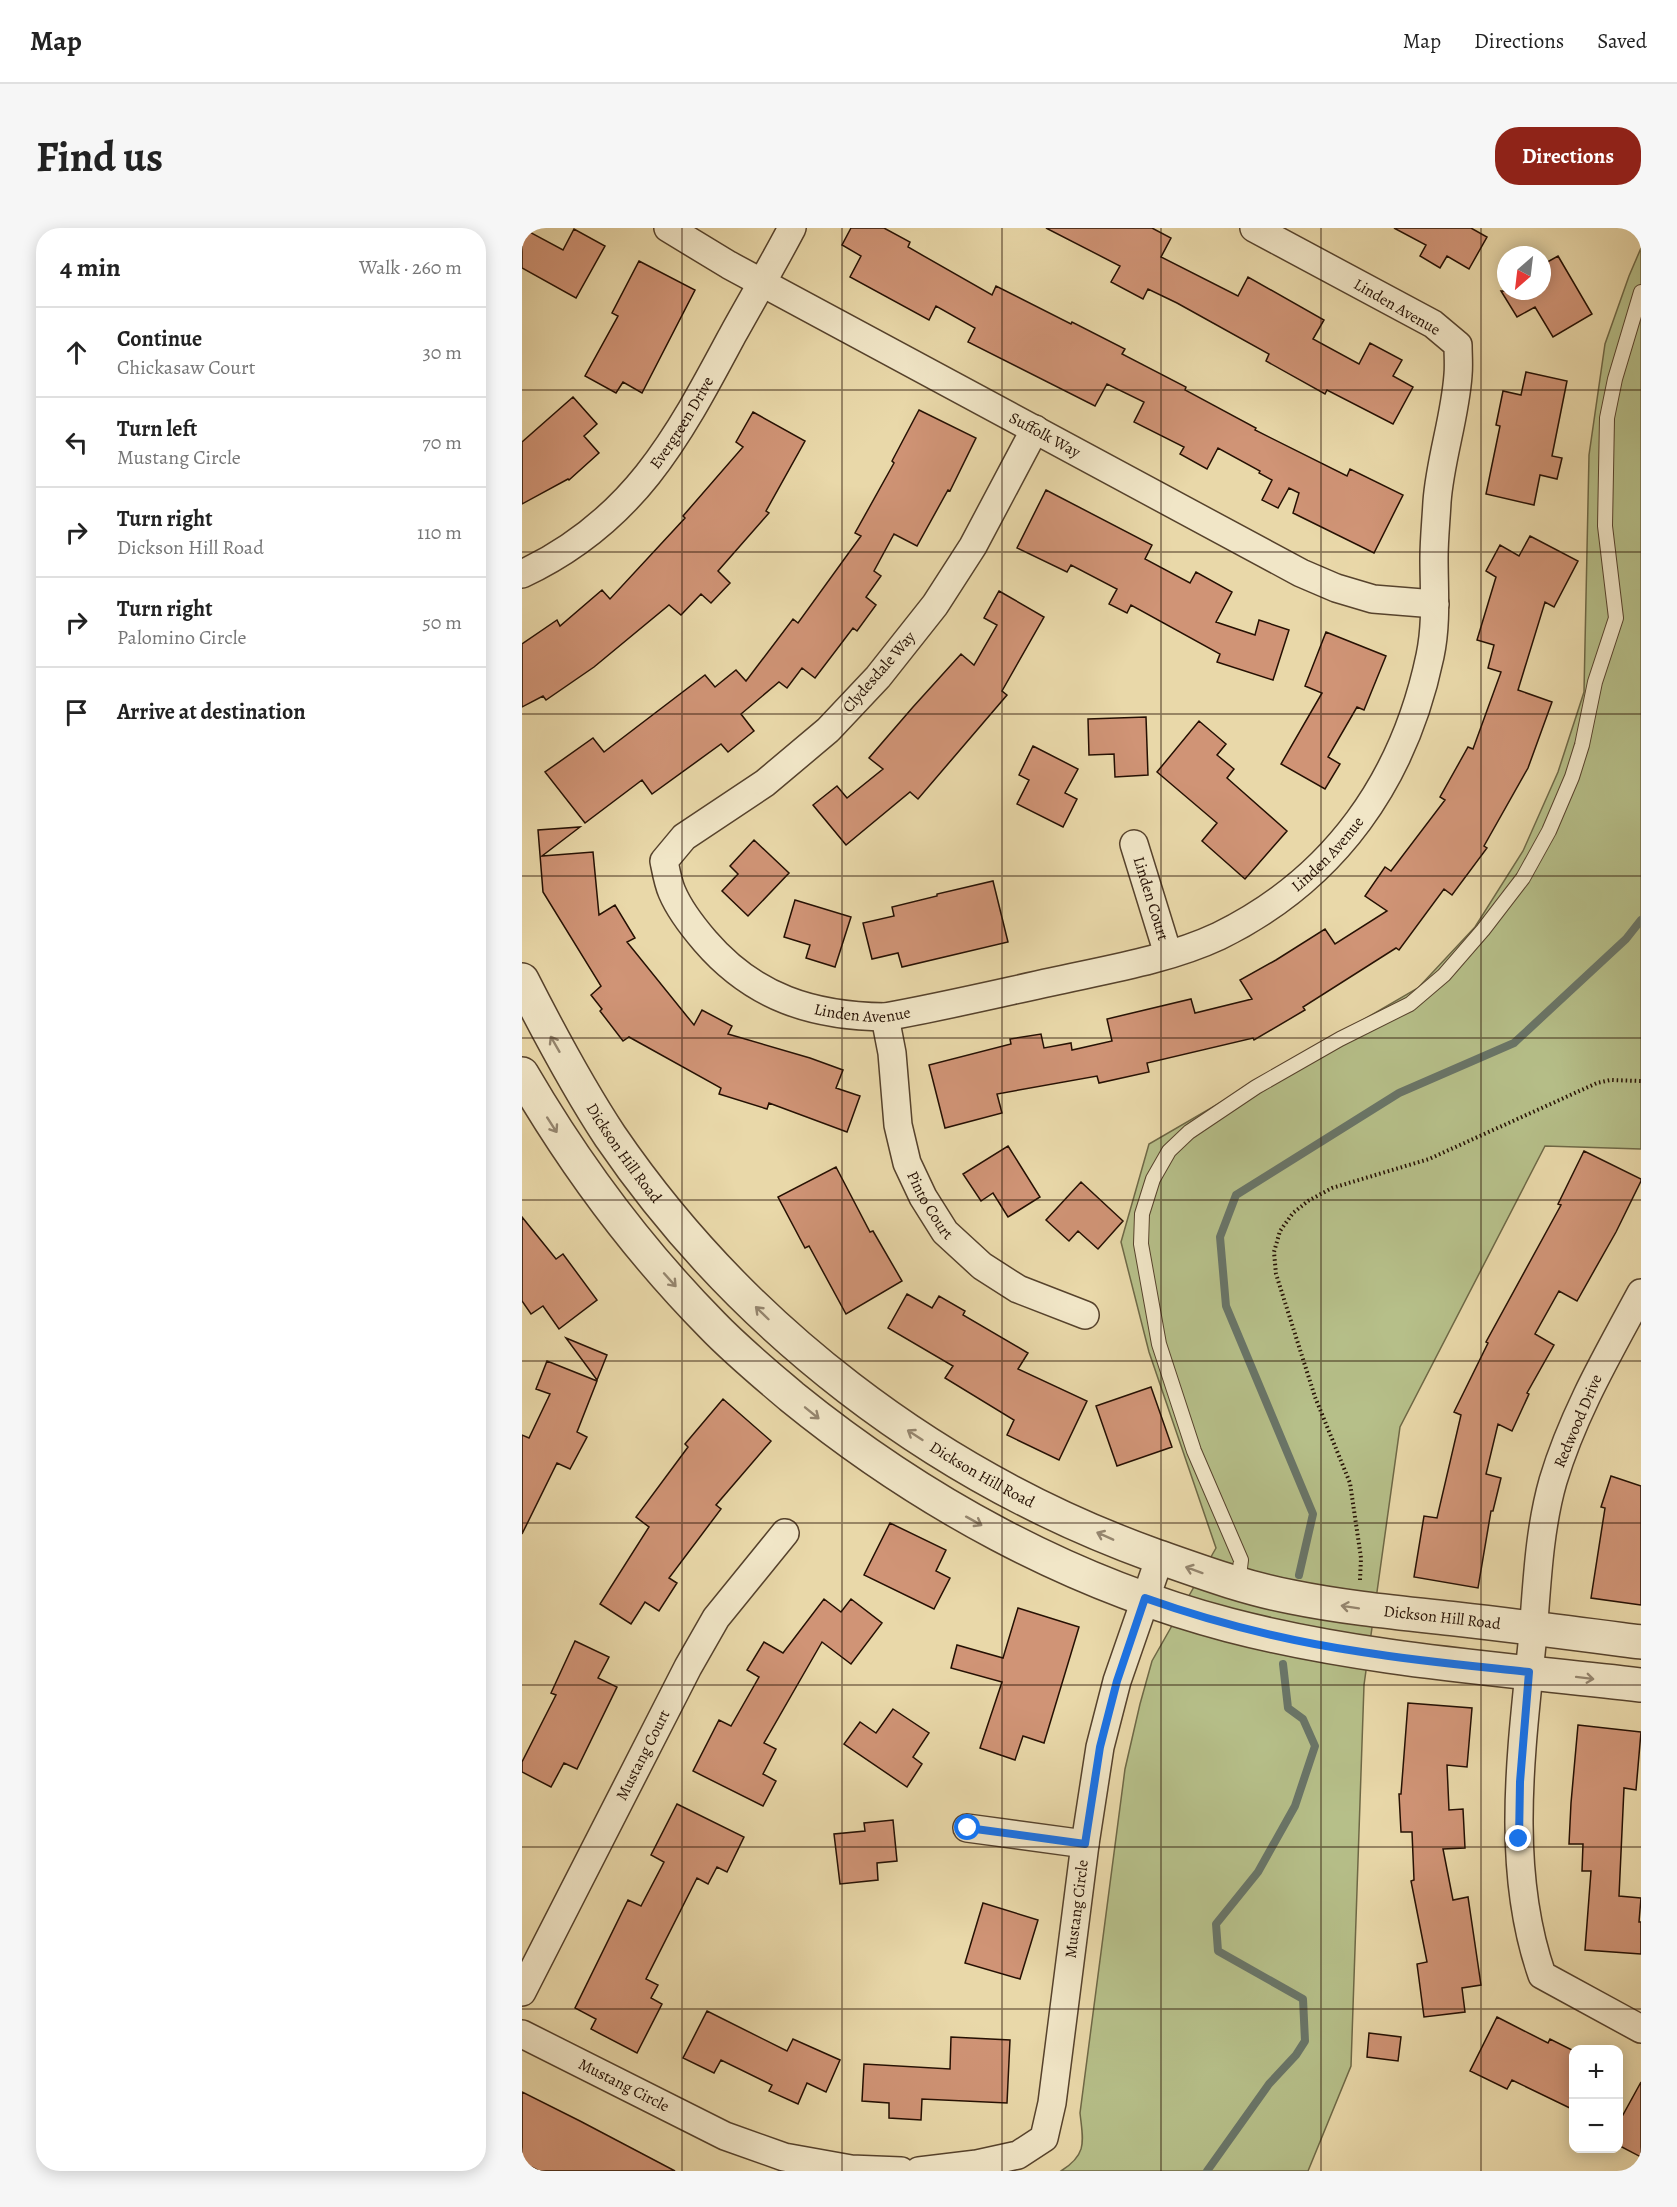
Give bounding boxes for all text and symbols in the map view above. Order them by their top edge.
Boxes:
text: Map [30,22,82,60]
text: Map [1403,27,1441,55]
text: Directions [1474,27,1564,55]
text: Saved [1597,27,1647,55]
button: Directions [1495,127,1641,185]
text: Find us [36,128,163,185]
north arrow [1497,246,1551,300]
text: 4 min [60,250,121,285]
text: Walk · 260 m [359,254,462,281]
street label: Linden Avenue [1350,273,1444,341]
text: Continue [117,324,202,354]
icon: ahead [60,336,93,369]
text: 30 m [422,339,462,366]
text: Chickasaw Court [117,354,255,381]
street label: Evergreen Drive [645,373,719,474]
street label: Suffolk Way [1005,407,1085,464]
text: Turn left [117,414,197,444]
icon: left [60,426,93,459]
text: 70 m [422,429,462,456]
text: Mustang Circle [117,444,241,471]
text: Turn right [117,504,213,534]
icon: right [60,516,93,549]
text: 110 m [417,519,462,546]
text: Dickson Hill Road [117,534,264,561]
text: Turn right [117,594,213,624]
icon: right [60,606,93,639]
text: 50 m [422,609,462,636]
text: Palomino Circle [117,624,246,651]
street label: Clydesdale Way [838,626,921,717]
icon: arrive [60,696,93,729]
text: Arrive at destination [117,697,306,727]
street label: Linden Avenue [1287,812,1369,897]
street label: Linden Court [1127,854,1174,943]
street label: Linden Avenue [812,998,912,1028]
one-way arrow [548,1035,560,1052]
street label: Dickson Hill Road [581,1099,667,1208]
one-way arrow [546,1116,558,1132]
street label: Pinto Court [901,1167,958,1245]
one-way arrow [663,1272,677,1287]
one-way arrow [755,1306,770,1321]
street label: Redwood Drive [1548,1371,1608,1471]
one-way arrow [804,1406,820,1419]
one-way arrow [907,1429,923,1441]
street label: Dickson Hill Road [925,1436,1039,1514]
one-way arrow [965,1515,982,1527]
one-way arrow [1096,1530,1114,1542]
one-way arrow [1185,1563,1204,1574]
street label: Dickson Hill Road [1382,1600,1502,1635]
one-way arrow [1341,1601,1360,1612]
one-way arrow [1575,1673,1595,1684]
street label: Mustang Court [611,1706,675,1804]
route start [954,1814,980,1840]
route end [1505,1825,1531,1851]
street label: Mustang Circle [1060,1858,1094,1959]
map controls [1569,2045,1623,2153]
button: + [1569,2045,1623,2099]
street label: Mustang Circle [575,2053,673,2117]
button: − [1569,2099,1623,2153]

